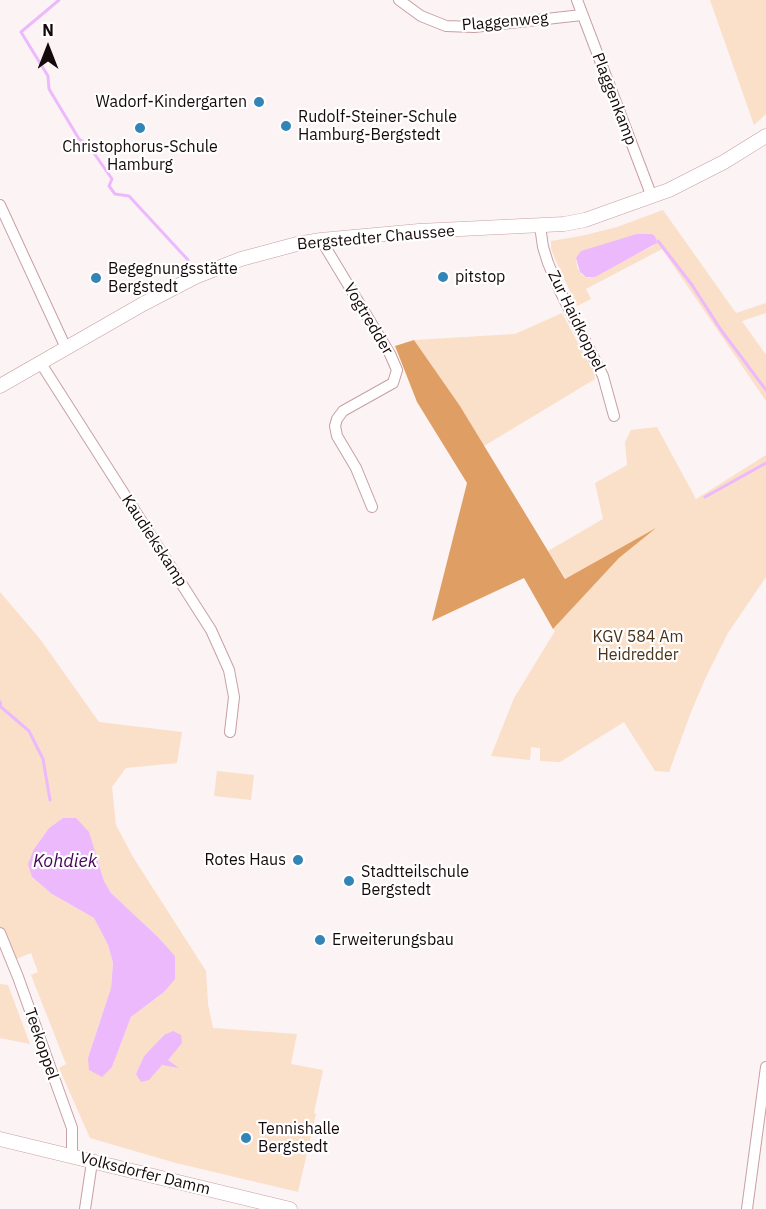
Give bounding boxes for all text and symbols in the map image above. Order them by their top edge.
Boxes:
street label: Plaggenweg [461,9,549,35]
north arrow [18,18,78,78]
text: N [42,20,54,40]
street label: Plaggenkamp [588,50,640,148]
place label: Wadorf-Kindergarten [96,92,247,112]
marker: Wadorf-Kindergarten [252,95,266,109]
place label: Rudolf-Steiner-Schule Hamburg-Bergstedt [298,107,457,145]
marker: Rudolf-Steiner-Schule Hamburg-Bergstedt [279,119,293,133]
marker: Christophorus-Schule Hamburg [133,121,147,135]
place label: Christophorus-Schule Hamburg [62,137,218,175]
street label: Bergstedter Chaussee [296,222,456,254]
place label: Begegnungsstätte Bergstedt [108,259,238,297]
place label: pitstop [455,267,505,287]
street label: Zur Haidkoppel [543,267,609,375]
marker: pitstop [436,270,450,284]
marker: Begegnungsstätte Bergstedt [89,271,103,285]
street label: Vogtredder [339,280,397,358]
street label: Kaudiekskamp [117,491,191,591]
park label: KGV 584 Am Heidredder [593,627,683,665]
place label: Rotes Haus [204,850,286,870]
water label: Kohdiek [33,851,97,873]
marker: Rotes Haus [291,853,305,867]
place label: Stadtteilschule Bergstedt [361,862,469,900]
marker: Stadtteilschule Bergstedt [342,874,356,888]
place label: Erweiterungsbau [332,930,454,950]
marker: Erweiterungsbau [313,933,327,947]
street label: Teekoppel [20,1006,62,1082]
place label: Tennishalle Bergstedt [258,1119,340,1157]
marker: Tennishalle Bergstedt [239,1131,253,1145]
street label: Volksdorfer Damm [78,1149,212,1199]

